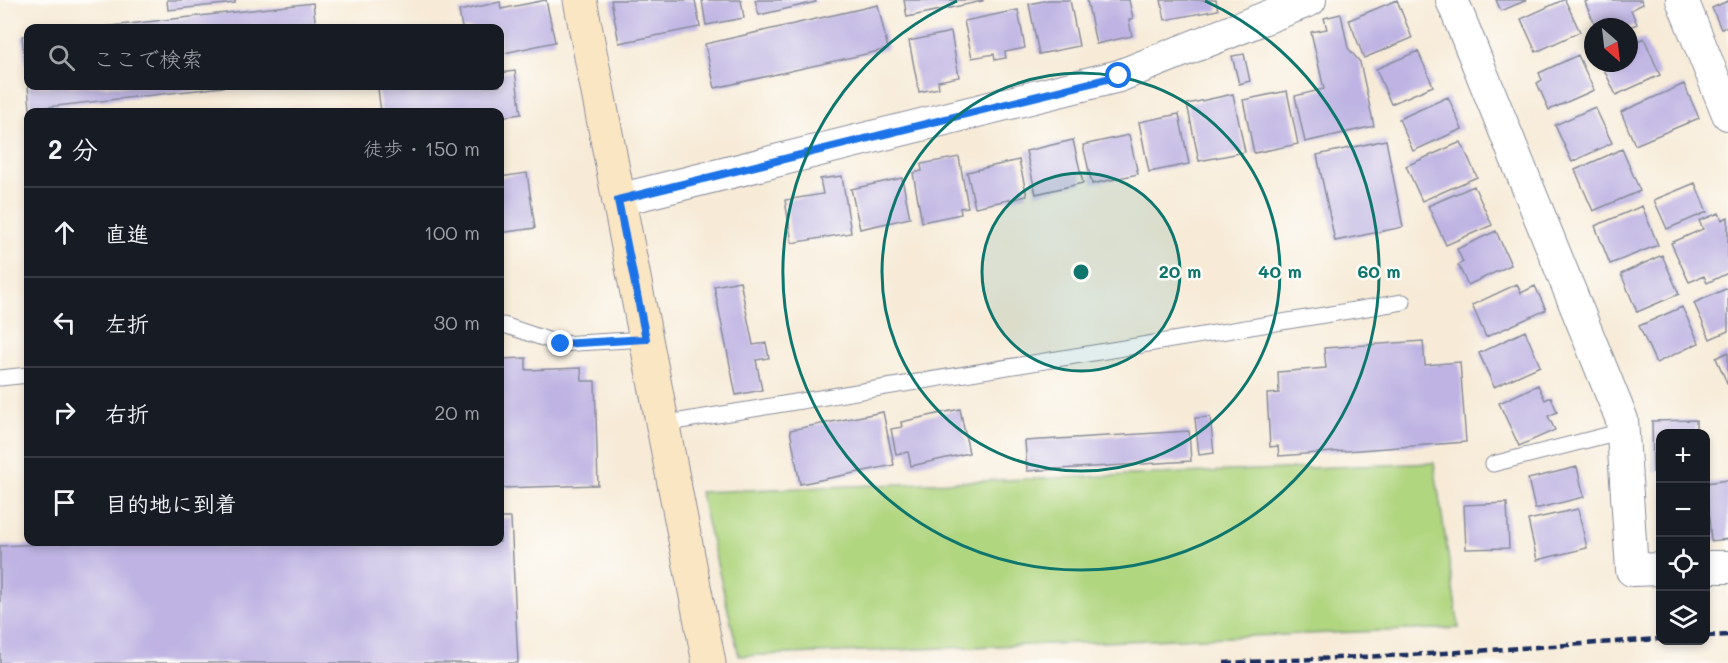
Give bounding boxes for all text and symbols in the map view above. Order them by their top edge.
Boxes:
north arrow [1584,18,1638,72]
search box [24,24,504,90]
icon: search [45,41,78,74]
text: ここで検索 [93,44,203,73]
route start [1105,62,1131,88]
text: 2 分 [48,132,98,166]
text: 徒歩 · 150 m [363,135,480,161]
icon: ahead [48,216,81,249]
text: 直進 [105,219,149,248]
text: 100 m [424,219,480,245]
text: 20 m [1159,259,1201,283]
text: 40 m [1258,259,1302,283]
text: 60 m [1357,259,1401,283]
centre of rings [1071,262,1091,282]
icon: left [48,306,81,339]
text: 左折 [105,309,149,338]
text: 30 m [434,309,480,335]
route end [547,330,573,356]
icon: right [48,396,81,429]
text: 右折 [105,399,149,428]
text: 20 m [434,399,480,425]
map controls [1656,429,1710,645]
button: + [1656,429,1710,483]
button: − [1656,483,1710,537]
icon: arrive [48,486,81,519]
text: 目的地に到着 [105,489,237,518]
button: locate [1656,537,1710,591]
button: layers [1656,591,1710,645]

